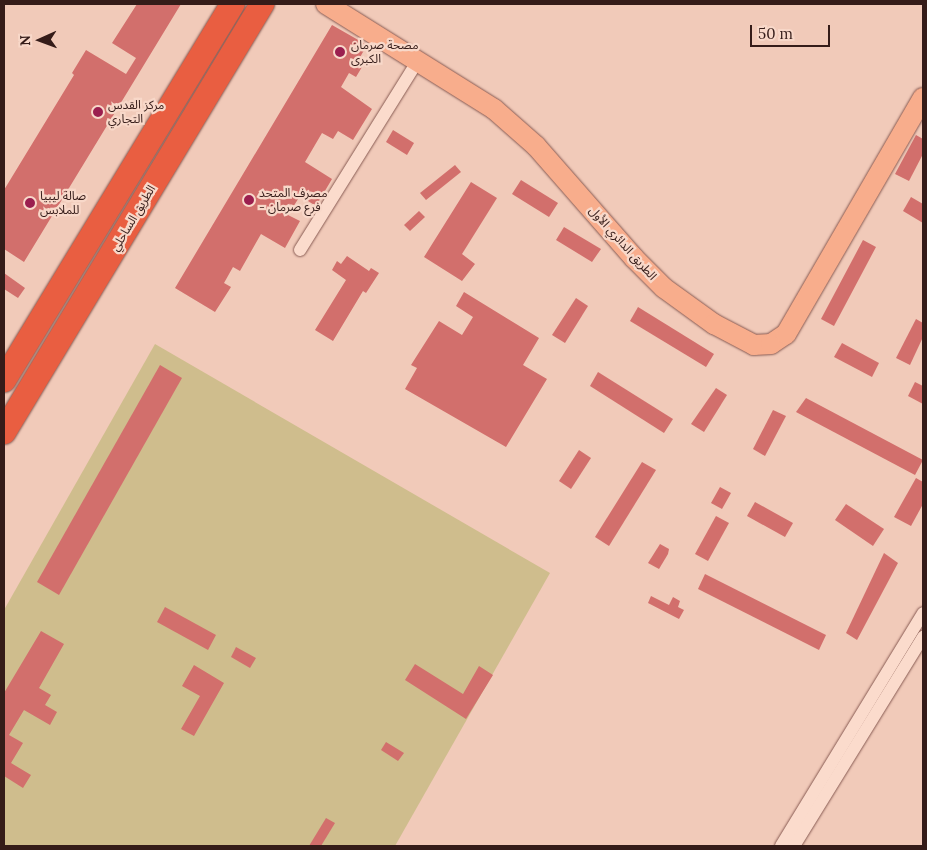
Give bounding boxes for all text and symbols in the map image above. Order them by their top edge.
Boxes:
north arrow [15,15,65,65]
scale bar [752,15,832,47]
text: 50 m [758,24,793,43]
text: N [16,35,34,46]
place label: مصحة صرمان الكبرى [351,38,418,66]
marker: مصحة صرمان الكبرى [333,45,347,59]
place label: مركز القدس التجاري [108,98,164,126]
marker: مركز القدس التجاري [92,106,104,118]
street label: الطريق الساحلي [108,182,158,254]
place label: مصرف المتحد - فرع صرمان [259,186,327,214]
place label: صالة ليبيا للملابس [40,189,86,217]
marker: مصرف المتحد - فرع صرمان [243,194,255,206]
marker: صالة ليبيا للملابس [24,197,36,209]
street label: الطريق الدائري الأول [586,203,660,283]

